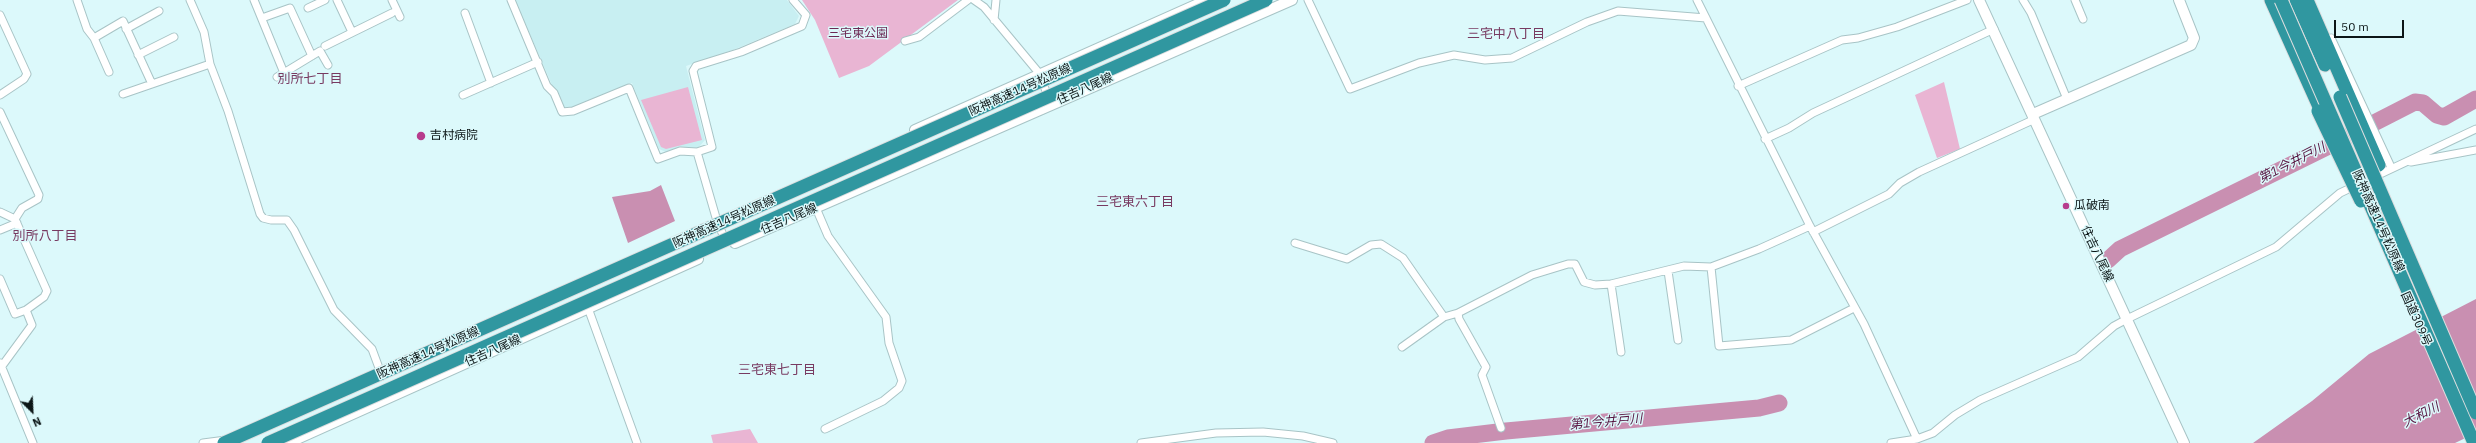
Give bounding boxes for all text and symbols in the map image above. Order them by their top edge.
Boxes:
scale bar [2336,12,2406,38]
text: 50 m [2341,19,2369,34]
district label: 三宅中八丁目 [1467,26,1545,42]
park label: 三宅東公園 [828,27,888,41]
street label: 阪神高速14号松原線 [967,61,1073,119]
street label: 住吉八尾線 [1055,70,1115,108]
district label: 別所七丁目 [278,71,342,87]
place label: 吉村病院 [430,129,478,143]
marker: 吉村病院 [415,130,427,142]
water label: 第1今井戸川 [2256,140,2328,186]
street label: 阪神高速14号松原線 [2349,168,2407,274]
street label: 阪神高速14号松原線 [671,193,777,251]
district label: 三宅東六丁目 [1096,194,1174,210]
place label: 瓜破南 [2074,199,2110,213]
street label: 住吉八尾線 [759,201,819,237]
marker: 瓜破南 [2061,201,2071,211]
street label: 住吉八尾線 [2078,224,2116,284]
district label: 別所八丁目 [13,228,77,244]
street label: 国道309号 [2398,290,2434,348]
street label: 阪神高速14号松原線 [375,324,481,382]
street label: 住吉八尾線 [463,332,523,370]
district label: 三宅東七丁目 [738,362,816,378]
north arrow [12,391,52,431]
water label: 大和川 [2400,399,2442,431]
water label: 第1今井戸川 [1569,411,1643,433]
text: N [30,414,43,430]

